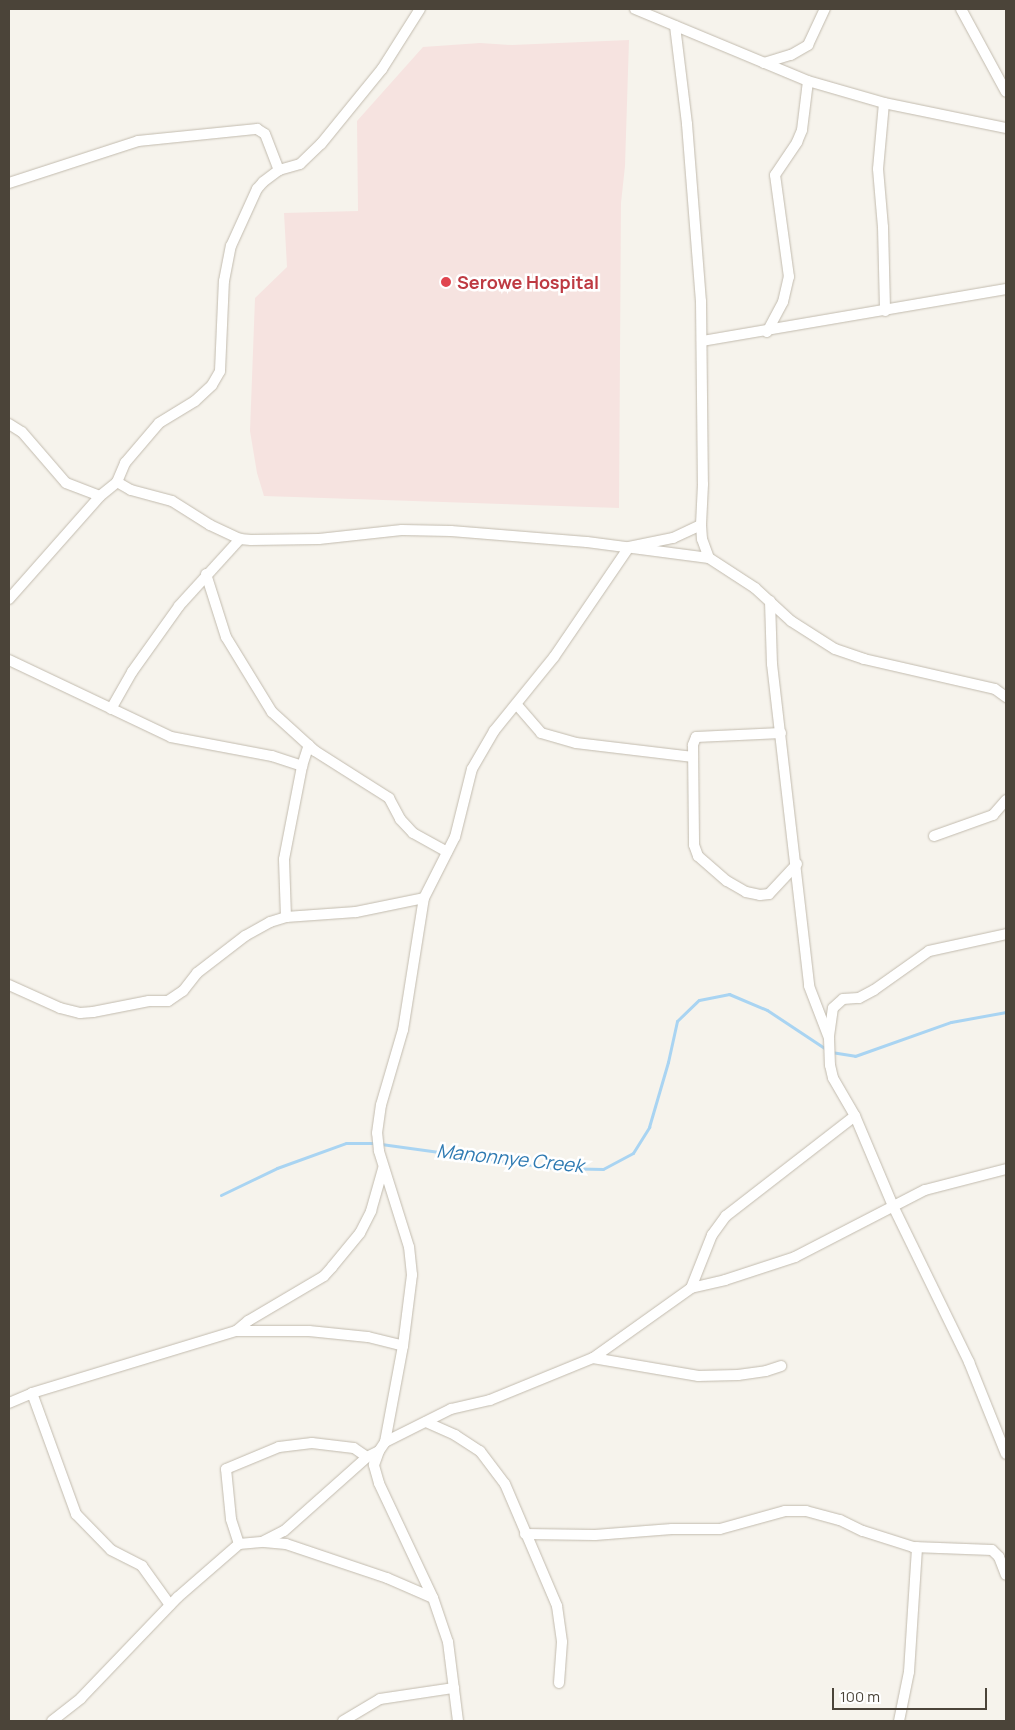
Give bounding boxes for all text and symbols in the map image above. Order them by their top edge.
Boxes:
place label: Serowe Hospital [457,271,599,293]
marker: Serowe Hospital [439,275,453,289]
water label: Manonnye Creek [435,1140,585,1178]
scale bar [835,1678,990,1710]
text: 100 m [840,1686,880,1707]

